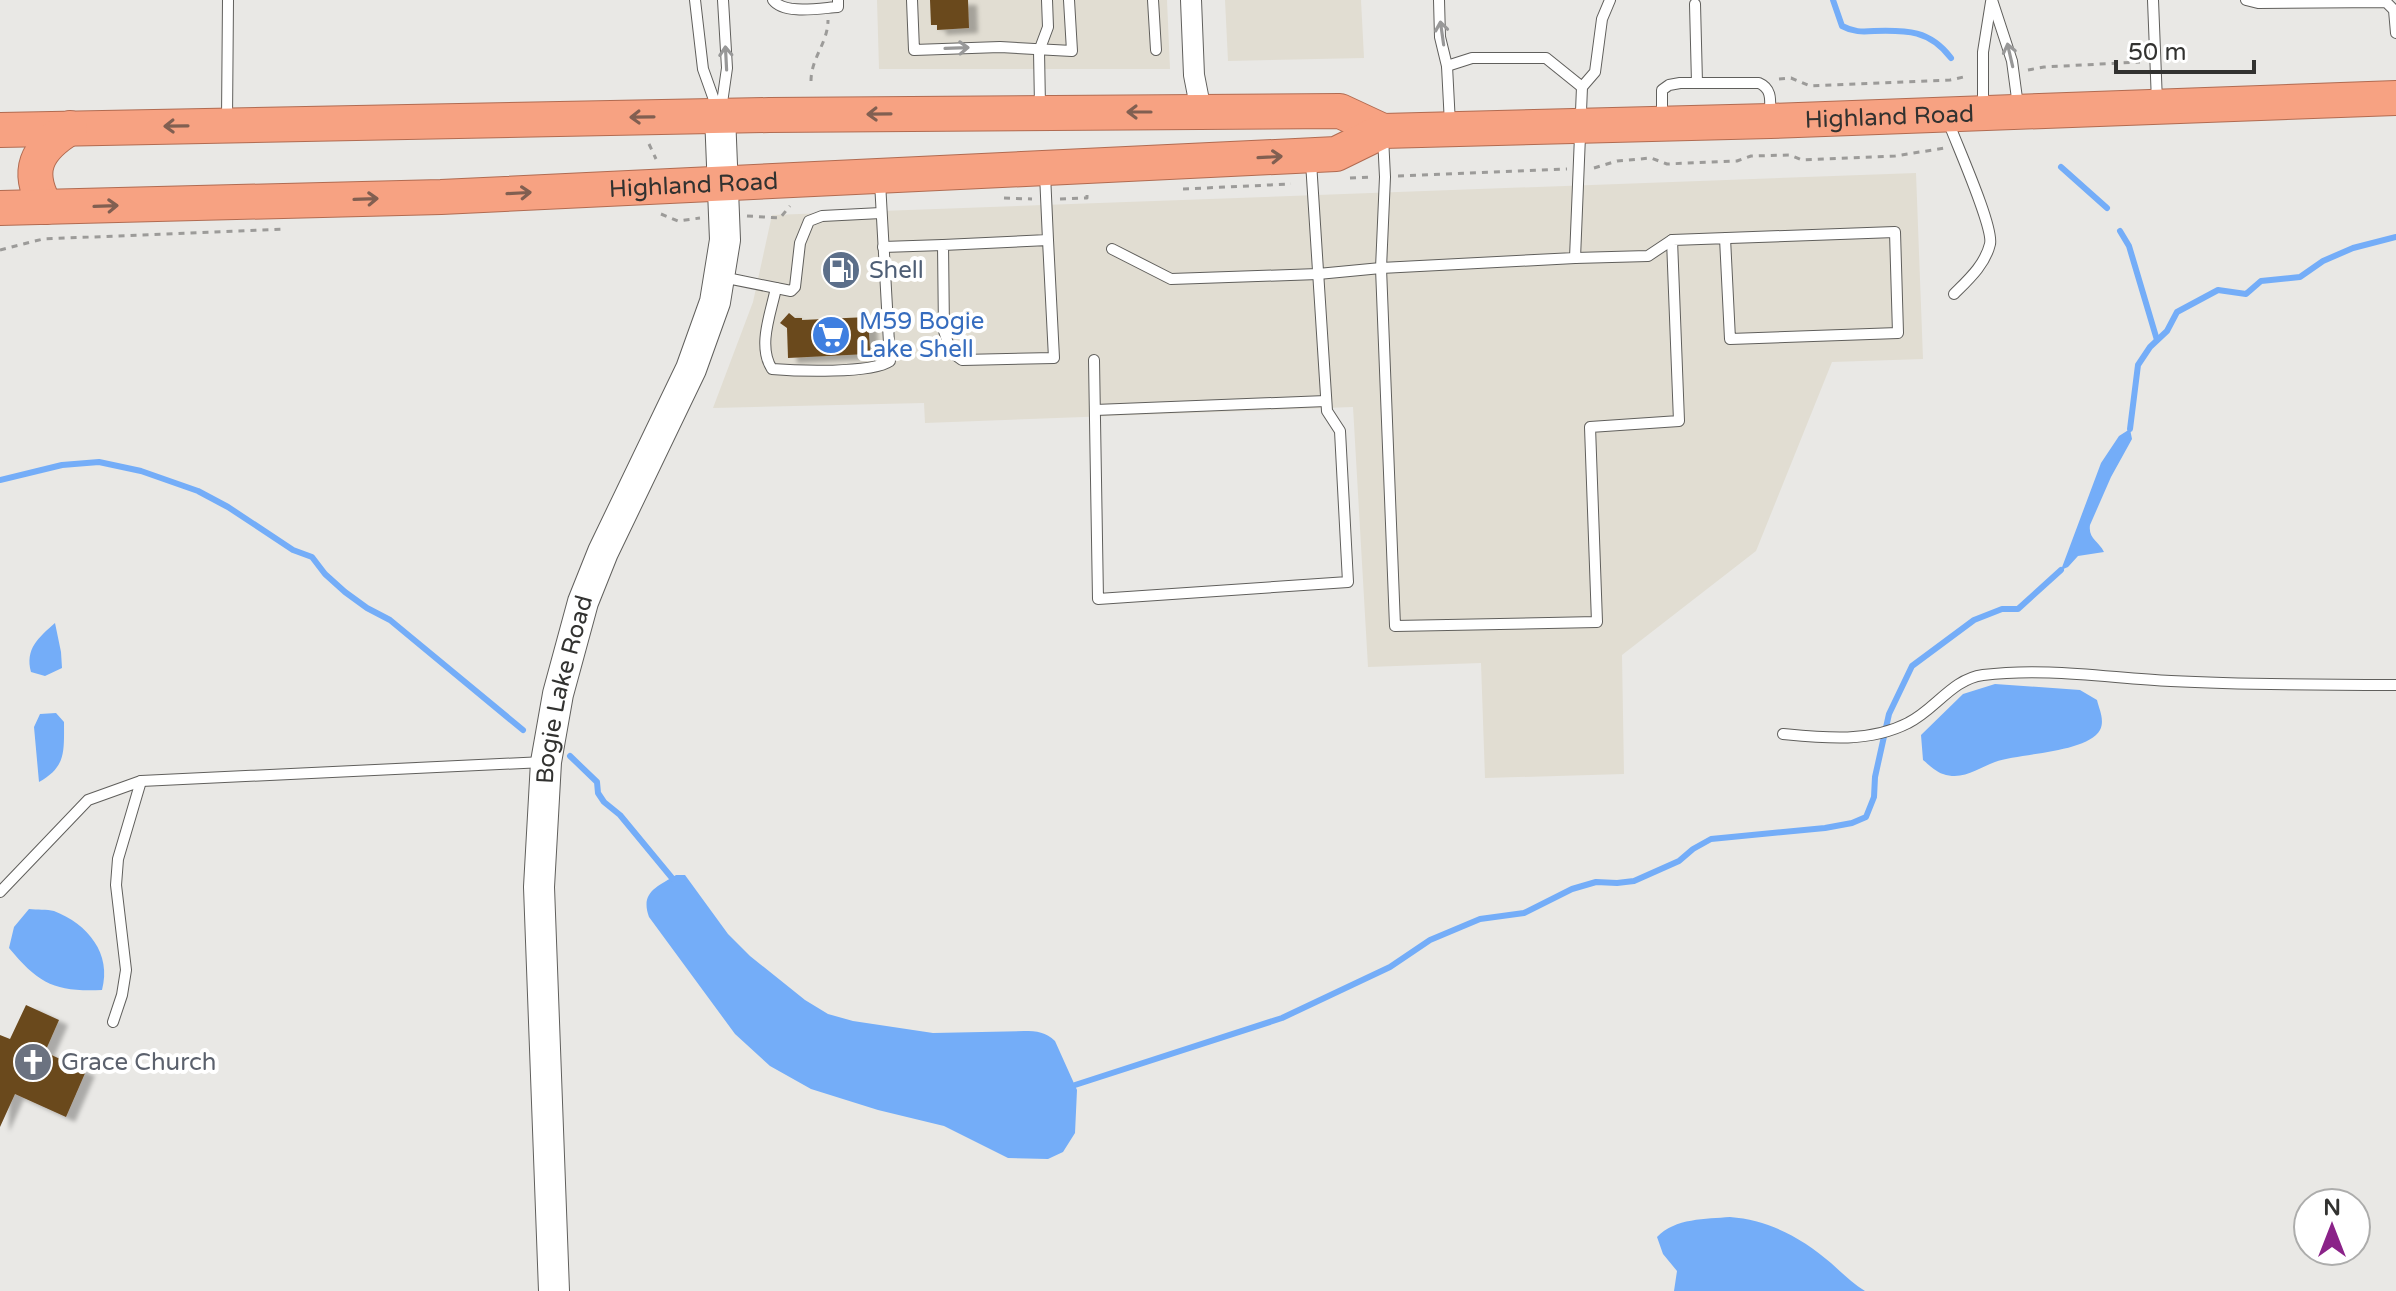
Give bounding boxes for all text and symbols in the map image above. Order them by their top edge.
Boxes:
one-way arrow [1434,21,1449,46]
scale bar [2116,24,2254,74]
text: 50 m [2128,38,2186,67]
one-way arrow [943,41,970,56]
one-way arrow [2002,43,2017,68]
one-way arrow [718,45,733,72]
street label: Highland Road [1804,100,1975,135]
one-way arrow [1126,104,1153,119]
one-way arrow [866,106,893,121]
one-way arrow [629,109,656,125]
one-way arrow [163,119,190,134]
one-way arrow [1256,150,1283,165]
street label: Highland Road [608,167,779,204]
one-way arrow [505,185,532,200]
one-way arrow [352,191,379,206]
one-way arrow [92,198,119,213]
fuel station icon: Shell [820,249,862,291]
place label: Shell [869,256,924,285]
place label: M59 Bogie Lake Shell [859,307,984,364]
supermarket icon: M59 Bogie Lake Shell [810,314,852,356]
street label: Bogie Lake Road [531,592,599,785]
church icon: Grace Church [12,1041,54,1083]
place label: Grace Church [61,1048,216,1077]
north arrow [2292,1187,2372,1267]
text: N [2323,1195,2341,1221]

